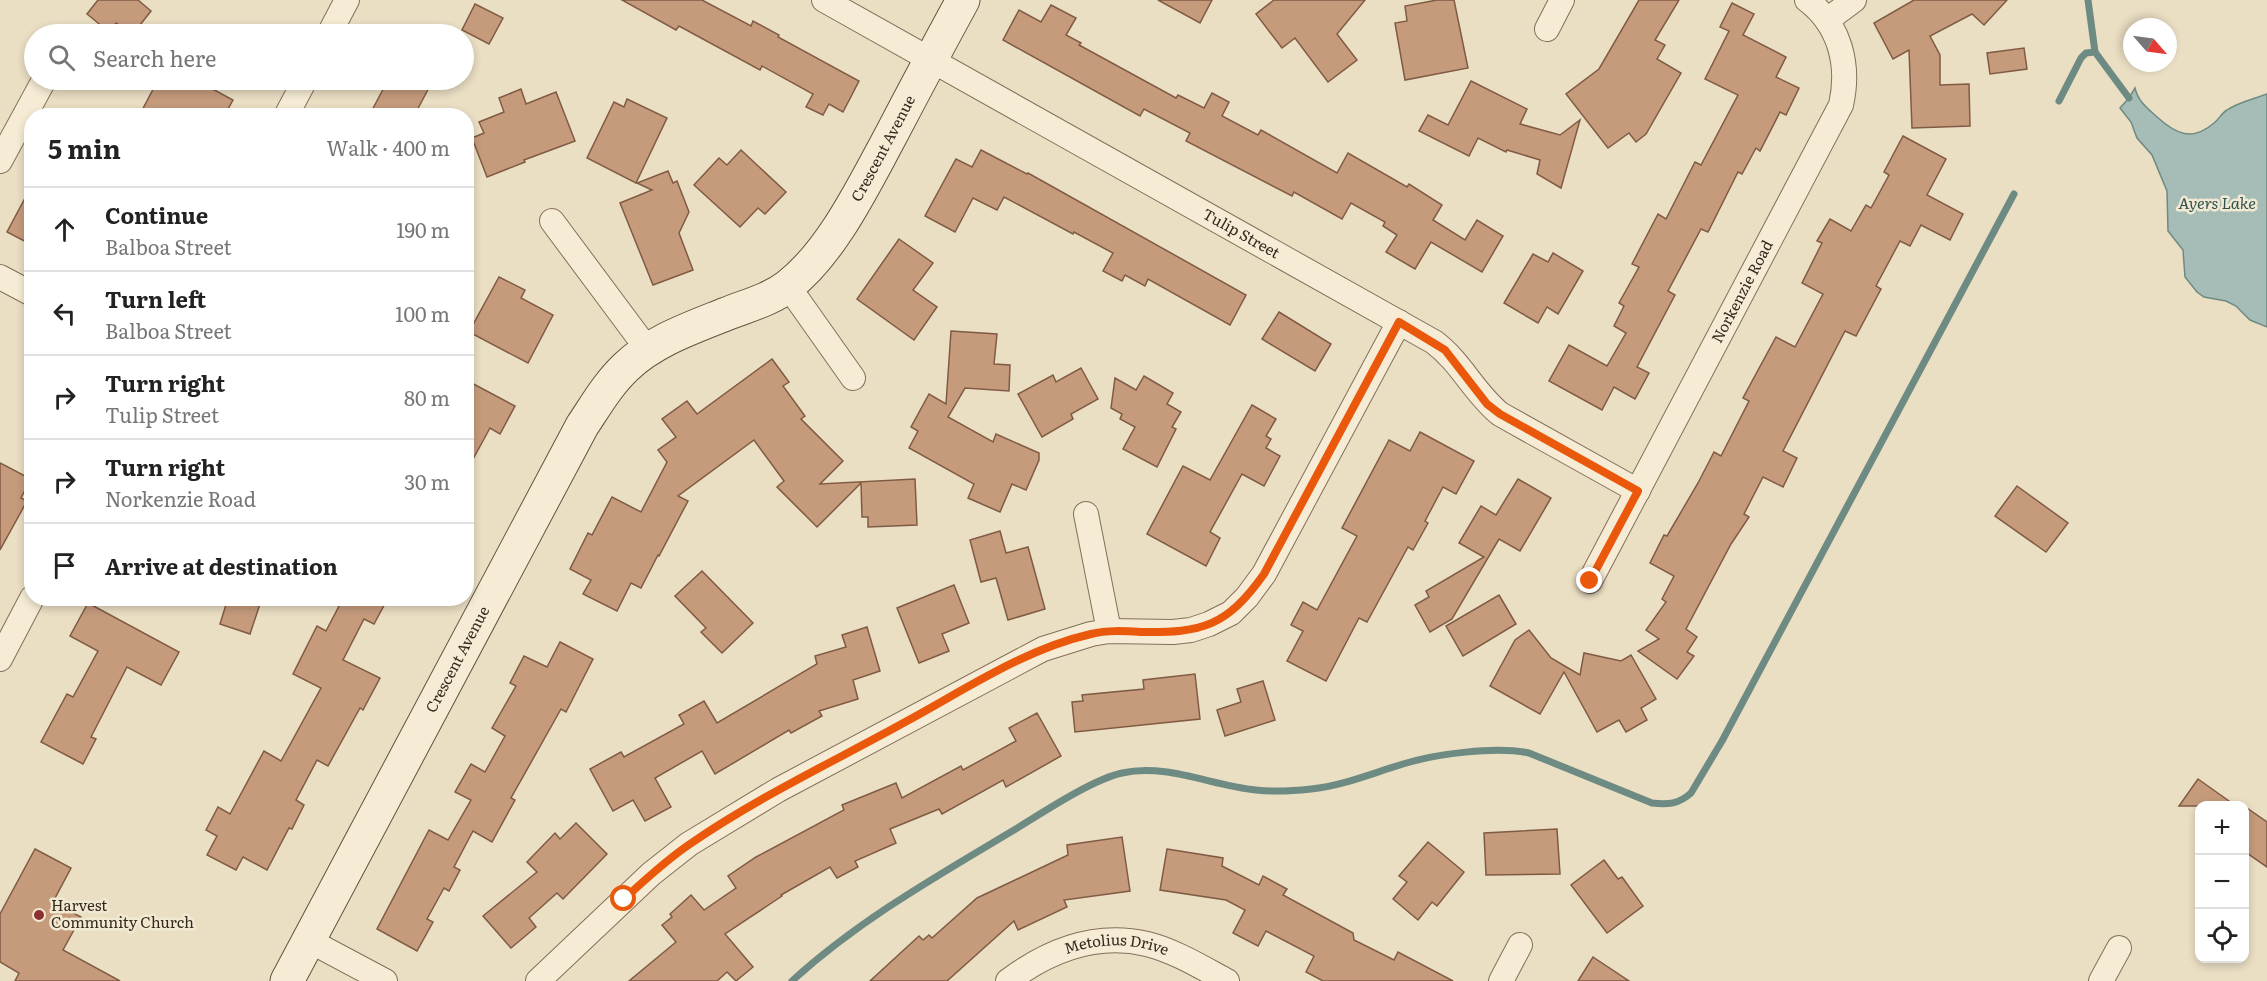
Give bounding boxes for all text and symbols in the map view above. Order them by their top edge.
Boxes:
north arrow [2123,18,2177,72]
search box [24,24,474,90]
icon: search [45,41,78,74]
text: Search here [93,41,216,74]
street label: Crescent Avenue [844,90,920,206]
text: 5 min [48,128,121,167]
text: Walk · 400 m [327,132,450,162]
water label: Ayers Lake [2178,190,2256,214]
text: Continue [105,198,208,231]
street label: Tulip Street [1199,201,1285,263]
icon: ahead [48,213,81,246]
text: 190 m [396,214,450,244]
text: Balboa Street [105,231,232,261]
street label: Norkenzie Road [1705,236,1778,347]
text: Turn left [105,282,206,315]
icon: left [48,297,81,330]
text: 100 m [395,298,450,328]
text: Balboa Street [105,315,232,345]
text: Turn right [105,366,225,399]
icon: right [48,381,81,414]
text: 80 m [404,382,450,412]
text: Tulip Street [105,399,219,429]
text: Turn right [105,450,225,483]
icon: right [48,465,81,498]
text: 30 m [404,466,450,496]
text: Norkenzie Road [105,483,256,513]
icon: arrive [48,549,81,582]
text: Arrive at destination [105,549,338,582]
route end [1576,567,1602,593]
street label: Crescent Avenue [419,601,494,716]
map controls [2195,801,2249,963]
button: + [2195,801,2249,855]
button: − [2195,855,2249,909]
route start [610,885,636,911]
place label: Harvest Community Church [51,893,194,933]
marker: Harvest Community Church [32,908,46,922]
button: locate [2195,909,2249,963]
street label: Metolius Drive [1061,927,1173,960]

